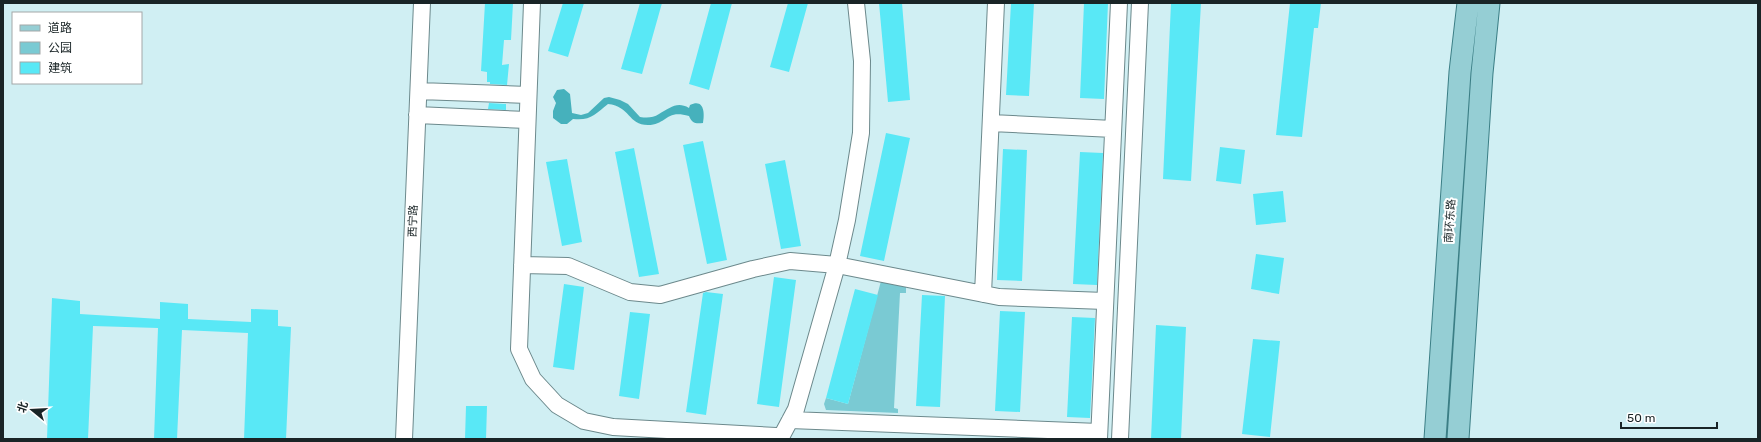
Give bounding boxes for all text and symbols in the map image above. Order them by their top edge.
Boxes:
legend [12,12,142,84]
text: 道路 [48,21,72,35]
text: 公园 [48,41,72,55]
text: 建筑 [48,61,72,75]
street label: 南环东路 [1442,199,1458,243]
street label: 西宁路 [406,204,420,238]
north arrow [12,390,52,430]
text: 北 [15,400,31,414]
scale bar [1621,404,1717,430]
text: 50 m [1627,411,1655,425]

